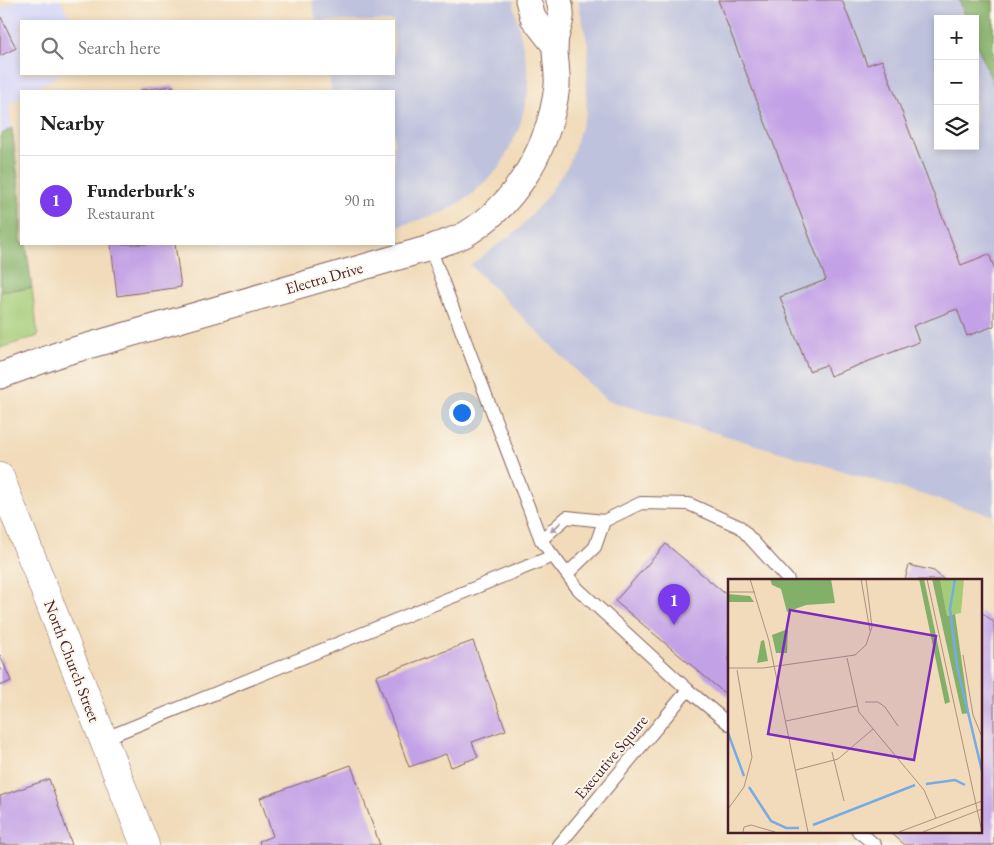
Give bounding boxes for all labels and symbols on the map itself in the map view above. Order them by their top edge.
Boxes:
street label: Electra Drive [283,257,365,299]
your location [449,400,475,426]
one-way arrow [550,521,562,532]
inset map [728,579,982,832]
pin: 1 [658,584,690,625]
street label: North Church Street [39,597,105,725]
street label: Executive Square [570,711,652,803]

